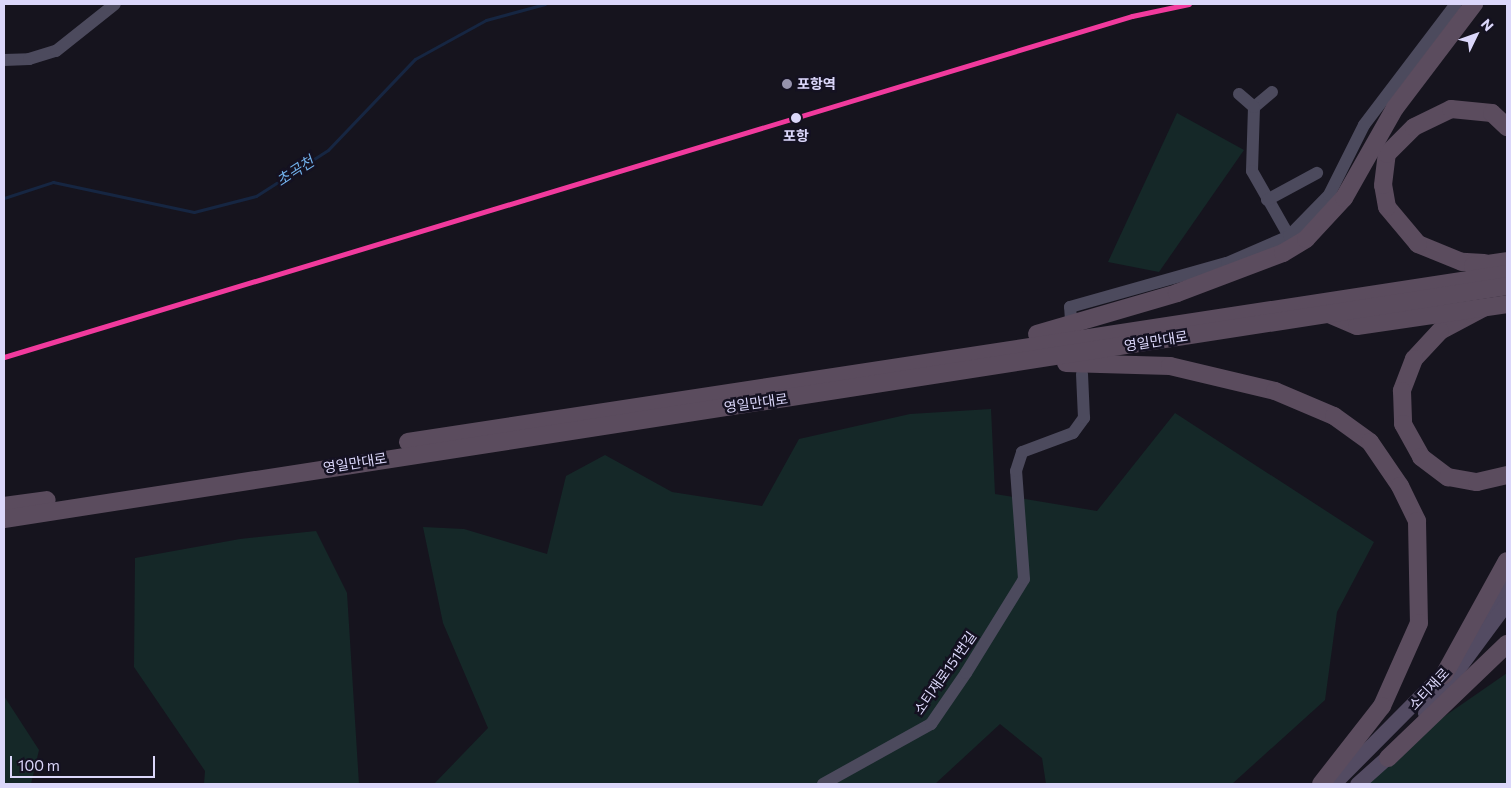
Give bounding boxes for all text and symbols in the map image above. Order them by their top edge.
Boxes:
north arrow [1451,10,1501,60]
text: N [1478,15,1497,34]
place label: 포항역 [797,76,836,92]
marker: 포항역 [781,78,793,90]
marker: 포항 [789,111,803,125]
place label: 포항 [783,128,809,144]
water label: 초곡천 [273,152,317,190]
street label: 영일만대로 [1123,328,1189,354]
street label: 영일만대로 [723,390,789,416]
street label: 영일만대로 [322,450,388,476]
street label: 소티재로151번길 [910,628,980,718]
street label: 소티재로 [1405,664,1453,714]
scale bar [12,746,158,778]
text: 100 m [18,756,60,774]

